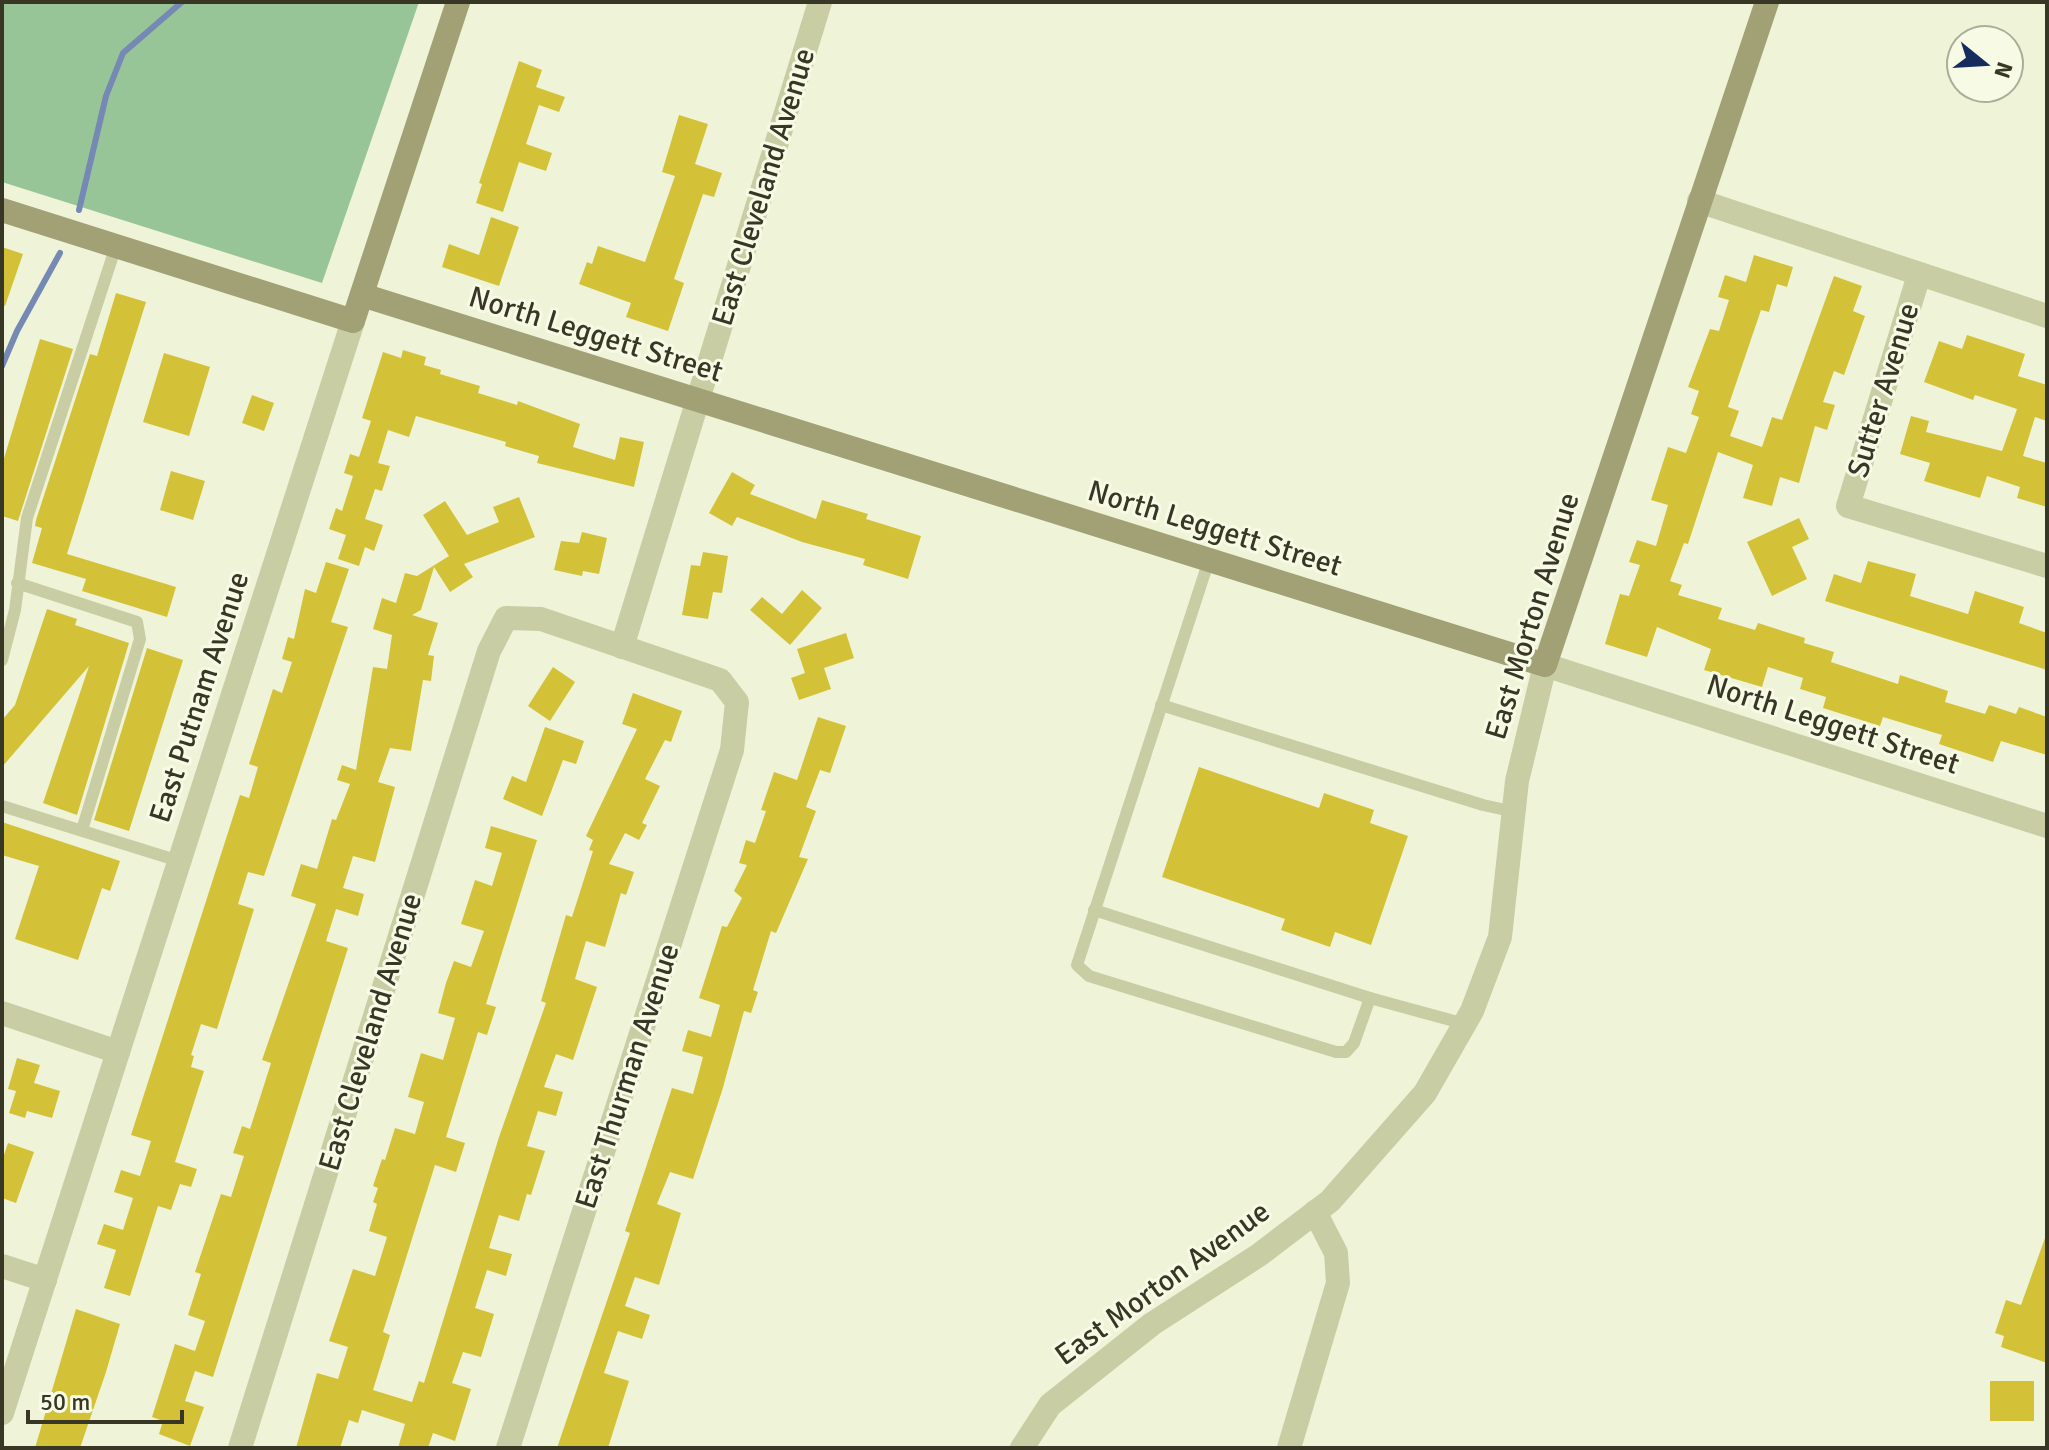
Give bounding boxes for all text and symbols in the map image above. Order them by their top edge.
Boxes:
north arrow [1945,24,2025,104]
street label: East Cleveland Avenue [704,44,823,331]
text: N [1988,59,2019,81]
street label: North Leggett Street [464,278,727,391]
street label: Sutter Avenue [1839,299,1928,482]
street label: North Leggett Street [1083,472,1346,585]
street label: East Morton Avenue [1477,488,1588,744]
street label: East Putnam Avenue [141,567,258,827]
street label: North Leggett Street [1702,666,1964,783]
street label: East Cleveland Avenue [311,889,430,1176]
street label: East Thurman Avenue [567,939,688,1213]
street label: East Morton Avenue [1048,1193,1277,1374]
scale bar [28,1374,182,1424]
text: 50 m [40,1387,90,1417]

